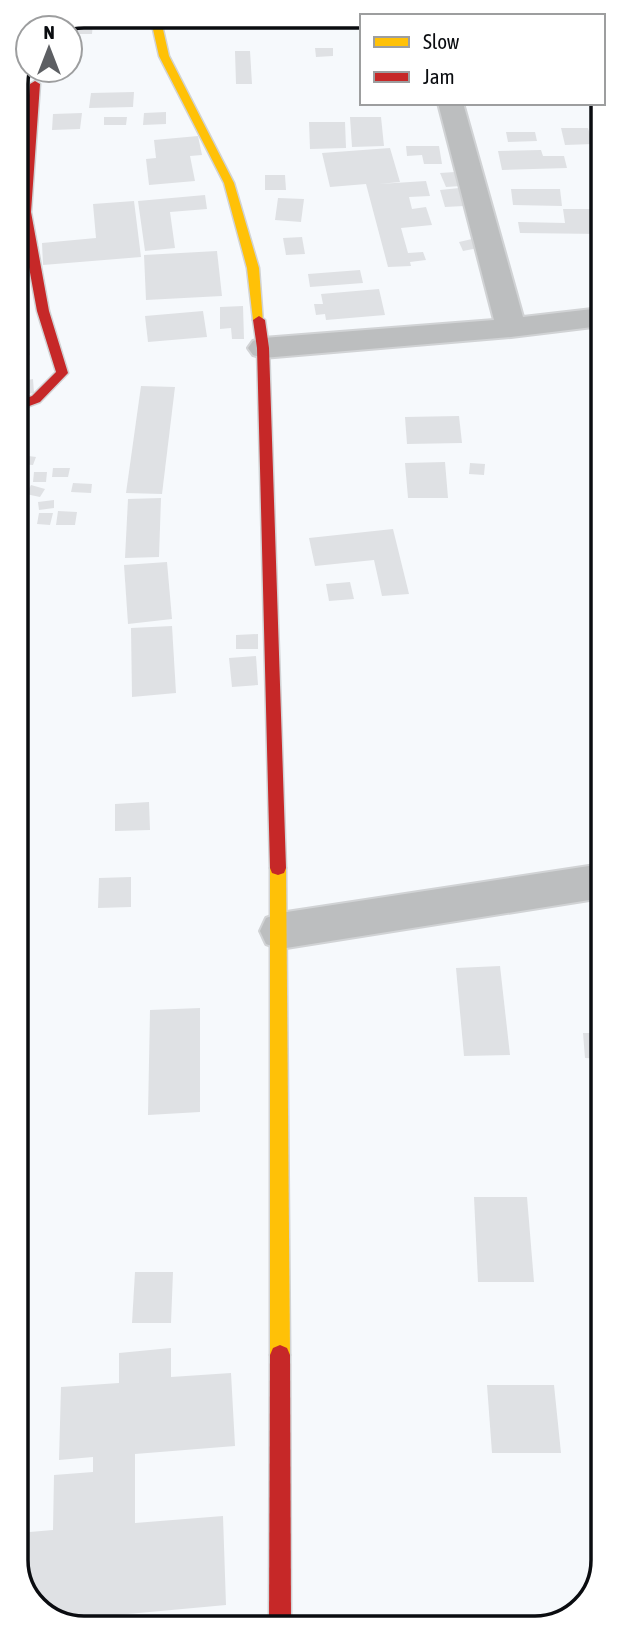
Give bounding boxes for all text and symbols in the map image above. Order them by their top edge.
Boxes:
north arrow [14,14,84,84]
legend [360,14,605,105]
text: N [43,21,55,43]
text: Slow [423,29,460,53]
text: Jam [423,64,455,88]

